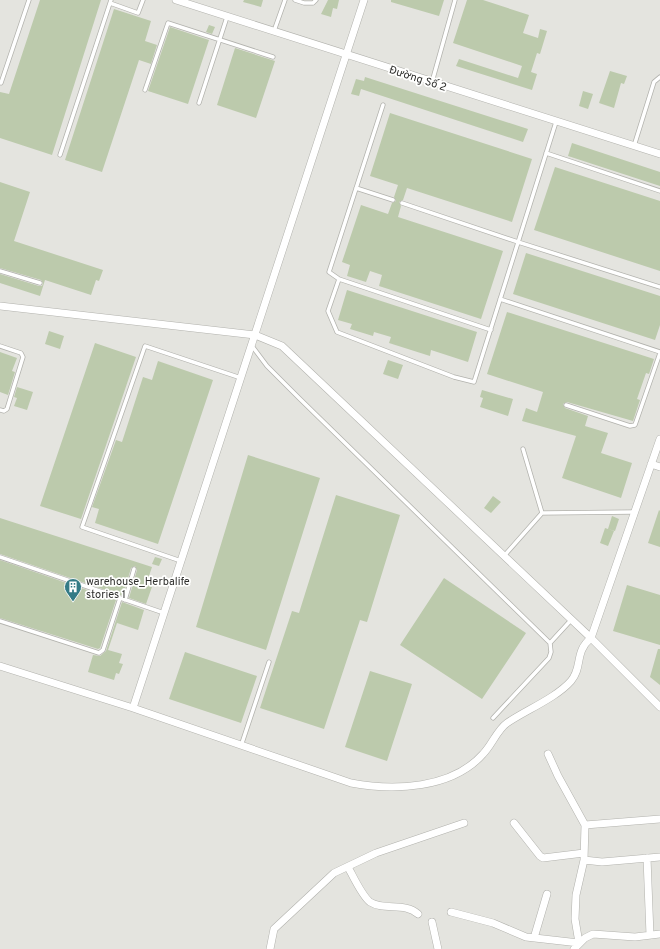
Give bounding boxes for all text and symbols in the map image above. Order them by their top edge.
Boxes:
street label: Đường Số 2 [387,63,448,95]
place label: warehouse_Herbalife stories 1 [86,575,190,602]
building icon: warehouse_Herbalife stories 1 [63,577,83,602]

